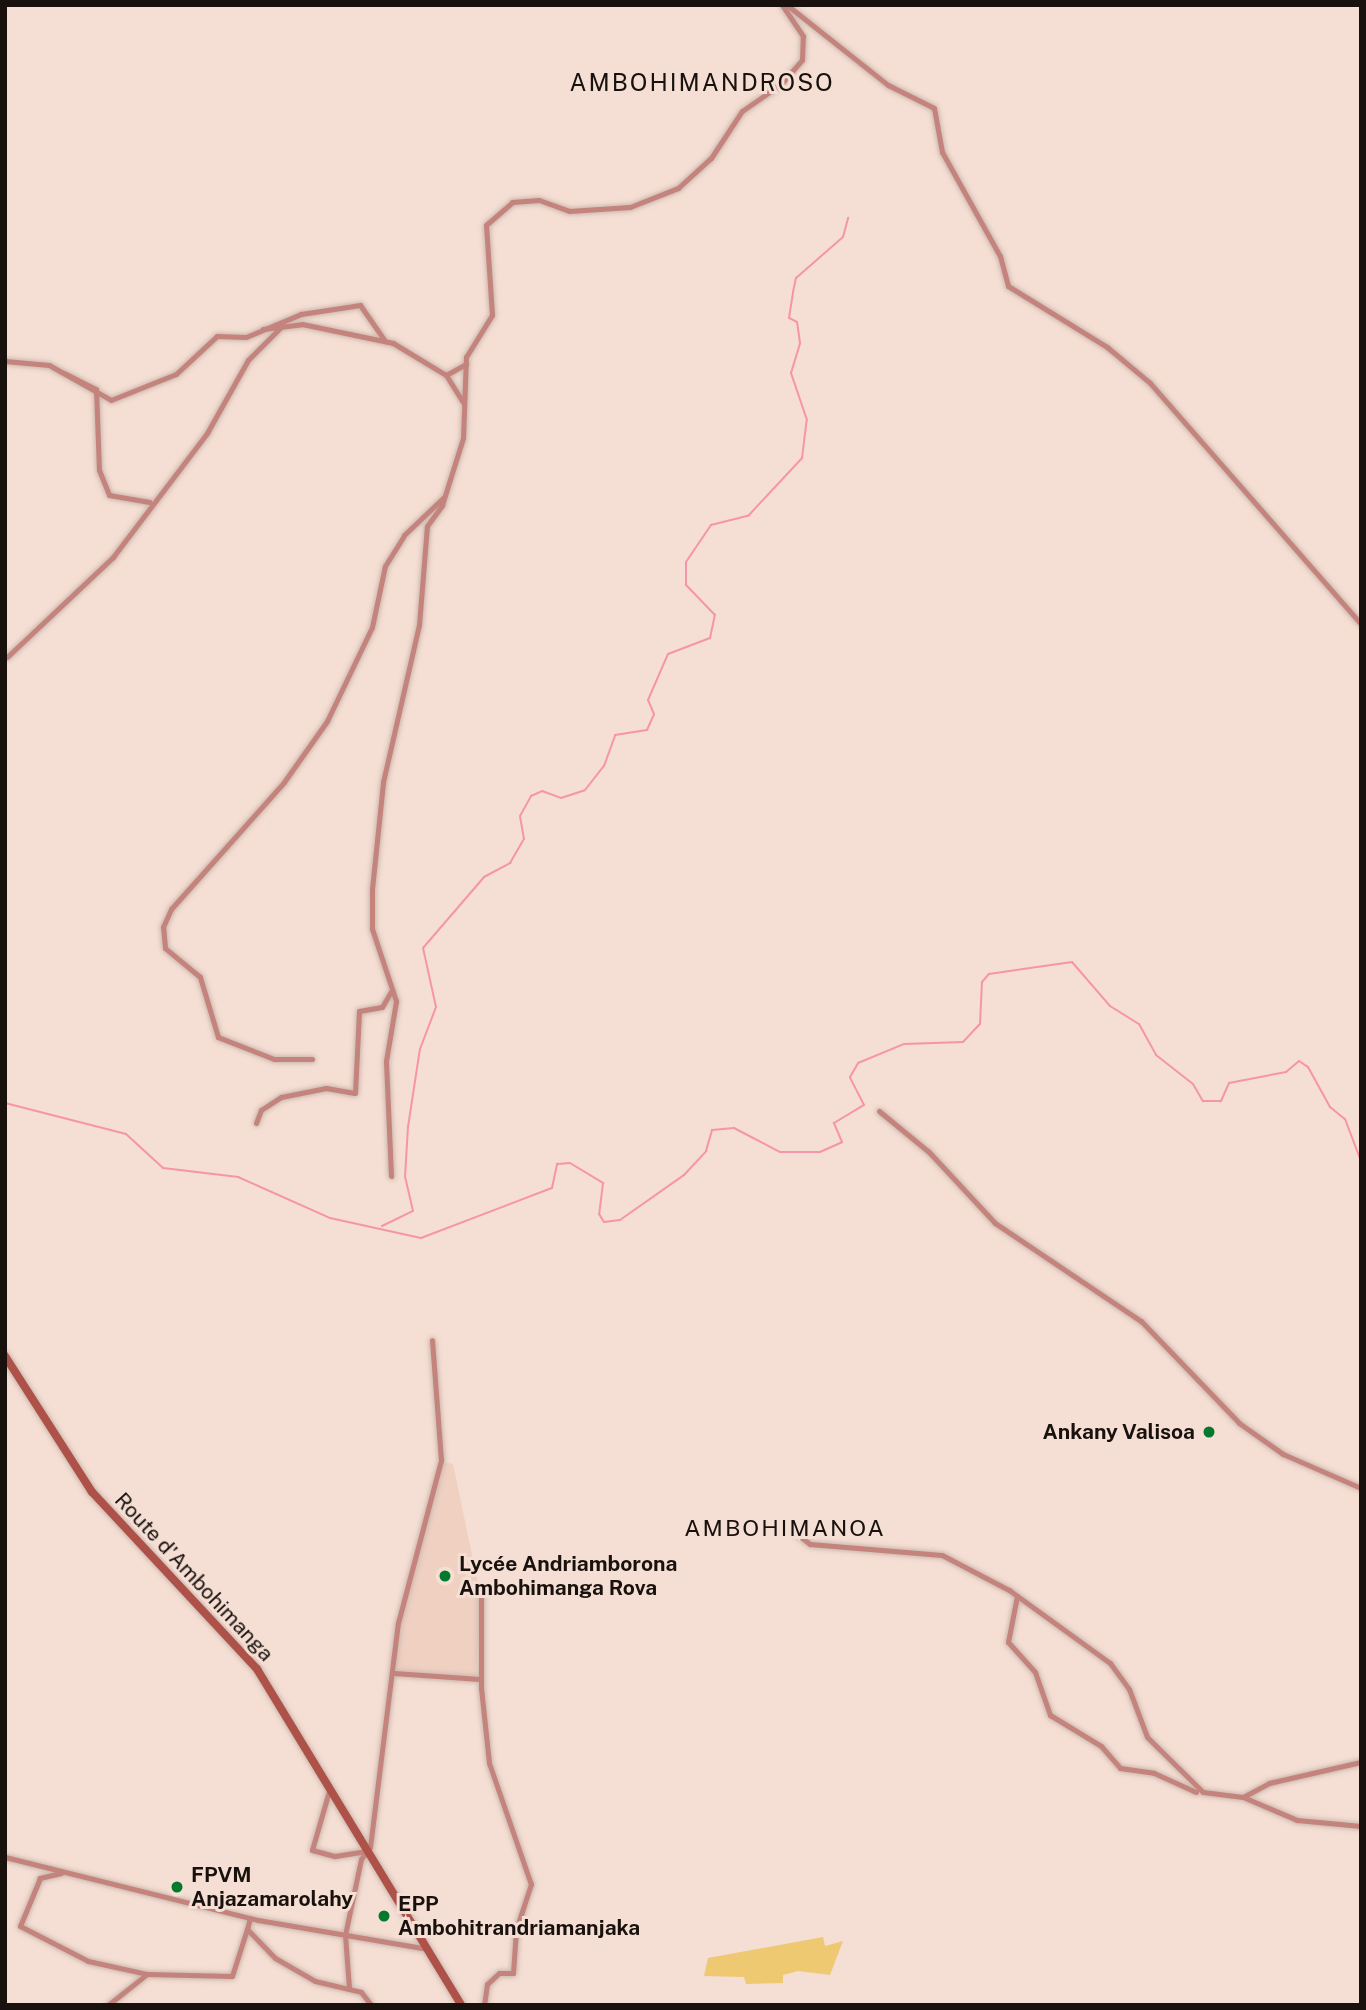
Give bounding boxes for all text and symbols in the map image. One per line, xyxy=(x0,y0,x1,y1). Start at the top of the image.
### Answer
district label: AMBOHIMANDROSO xyxy=(571,69,833,97)
place label: Ankany Valisoa xyxy=(1042,1419,1195,1445)
marker: Ankany Valisoa xyxy=(1201,1424,1217,1440)
street label: Route d'Ambohimanga xyxy=(109,1487,279,1667)
district label: AMBOHIMANOA xyxy=(686,1514,884,1542)
place label: Lycée Andriamborona Ambohimanga Rova xyxy=(459,1551,677,1601)
marker: Lycée Andriamborona Ambohimanga Rova xyxy=(437,1568,453,1584)
place label: FPVM Anjazamarolahy xyxy=(191,1862,353,1912)
marker: FPVM Anjazamarolahy xyxy=(169,1879,185,1895)
place label: EPP Ambohitrandriamanjaka xyxy=(398,1891,640,1941)
marker: EPP Ambohitrandriamanjaka xyxy=(376,1908,392,1924)

